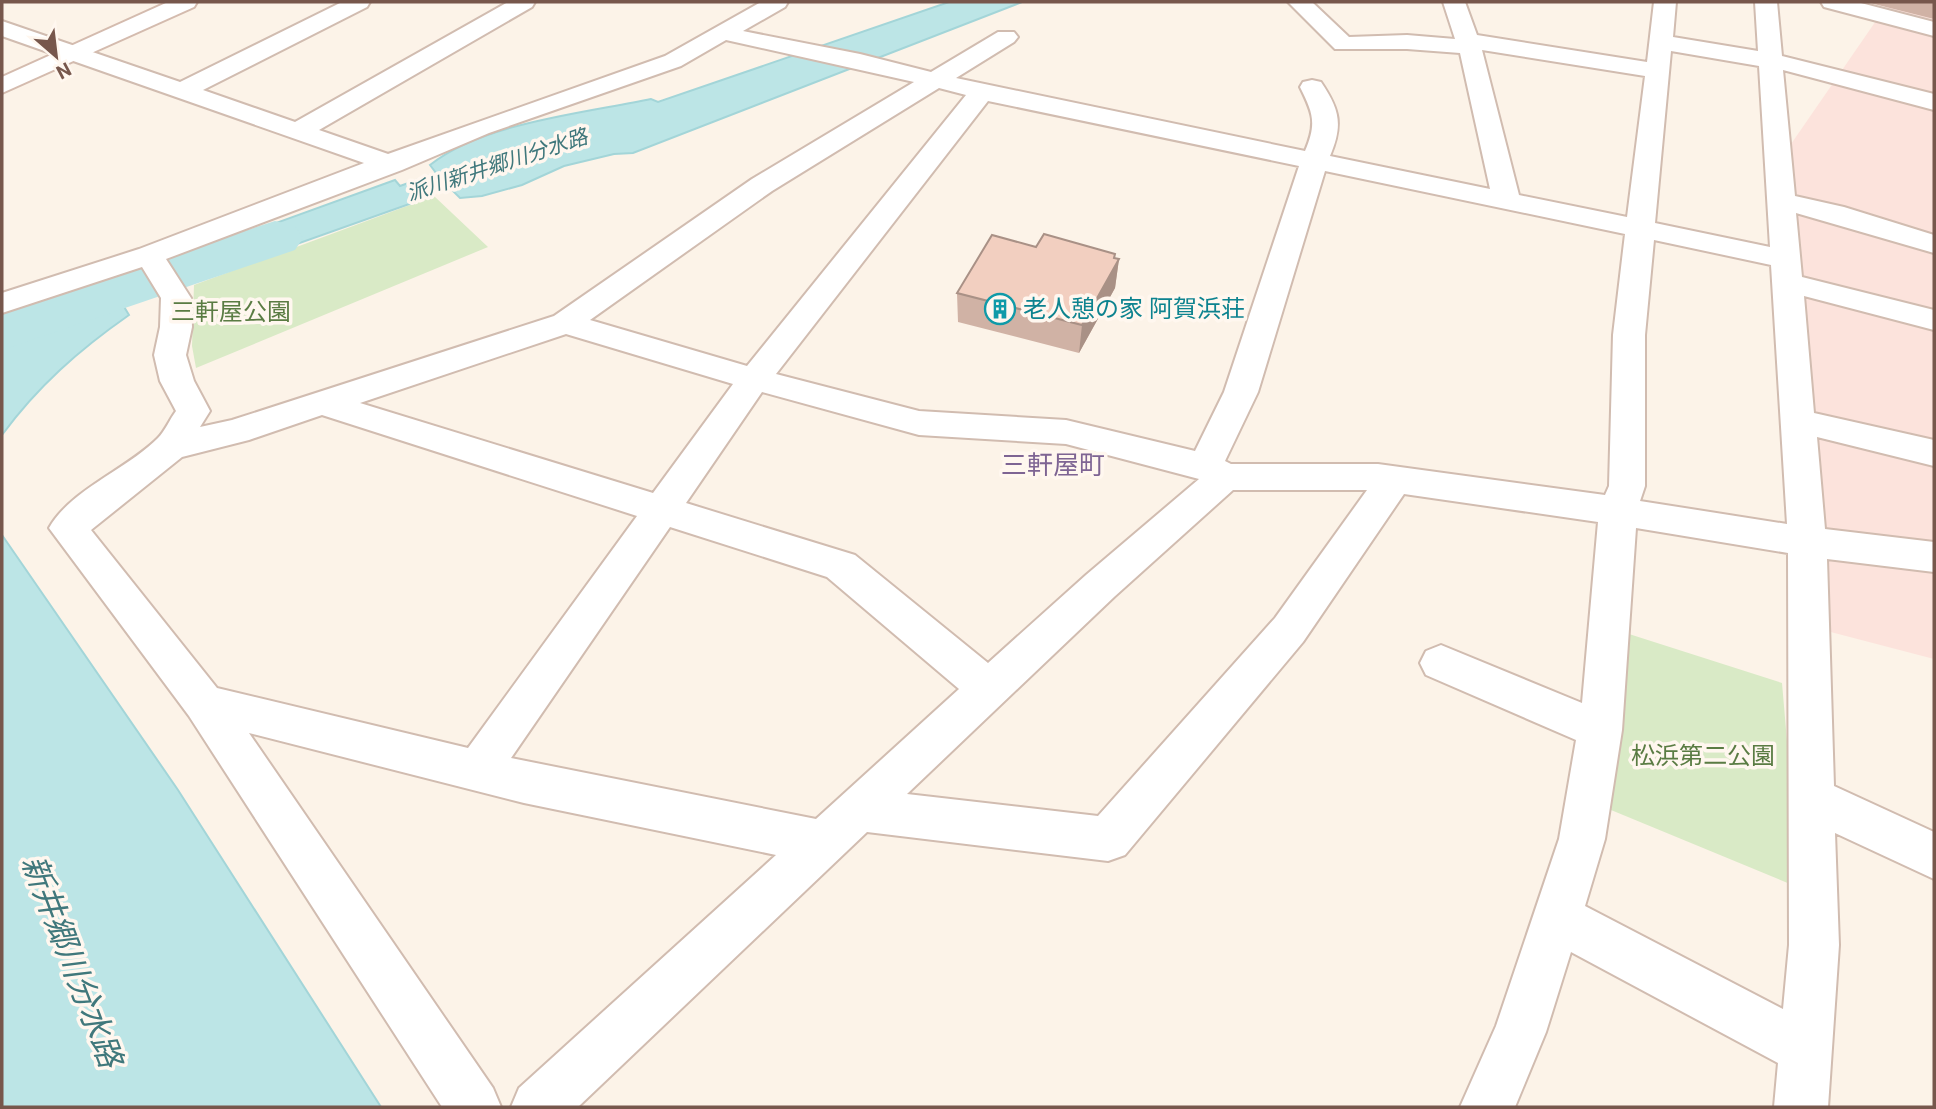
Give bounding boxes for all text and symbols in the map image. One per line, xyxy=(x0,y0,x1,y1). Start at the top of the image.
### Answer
north arrow xyxy=(21,21,91,91)
text: N xyxy=(52,57,75,84)
water label: 派川新井郷川分水路 xyxy=(403,124,592,206)
building icon: 老人憩の家 阿賀浜荘 xyxy=(983,292,1017,326)
place label: 老人憩の家 阿賀浜荘 xyxy=(1023,295,1245,323)
park label: 三軒屋公園 xyxy=(171,298,291,326)
district label: 三軒屋町 xyxy=(1001,450,1105,480)
park label: 松浜第二公園 xyxy=(1631,742,1775,770)
water label: 新井郷川分水路 xyxy=(14,850,131,1075)

